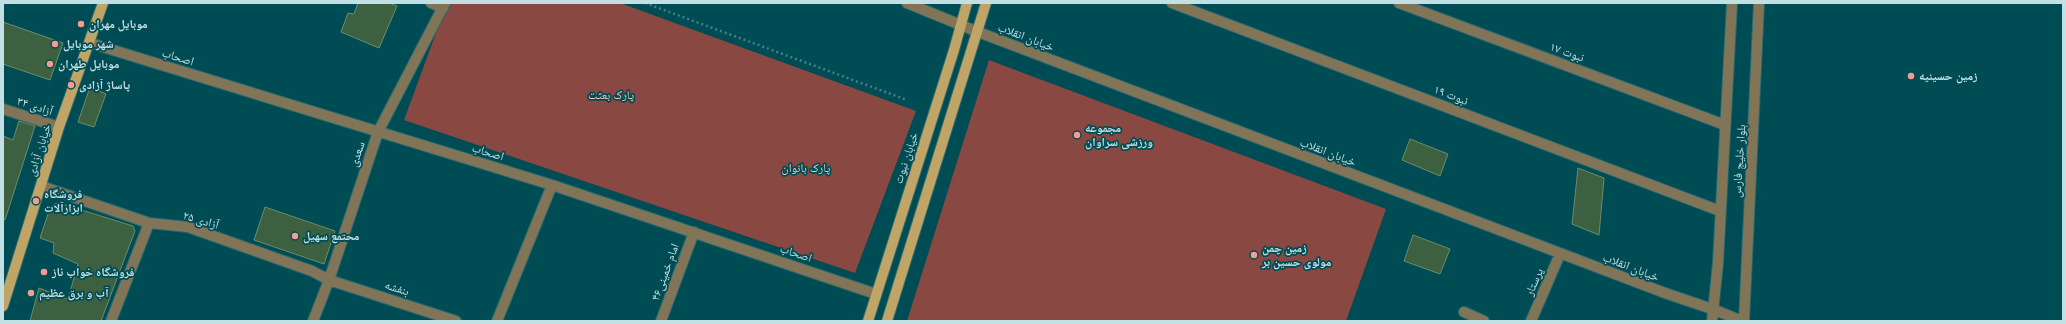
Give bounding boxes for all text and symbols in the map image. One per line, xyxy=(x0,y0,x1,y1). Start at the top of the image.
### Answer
place label: موبایل مهران xyxy=(89,16,148,32)
marker: موبایل مهران xyxy=(76,19,86,29)
street label: خیابان انقلاب xyxy=(996,19,1057,55)
place label: شهر موبایل xyxy=(63,36,114,52)
street label: نبوت ۱۷ xyxy=(1548,38,1586,65)
marker: شهر موبایل xyxy=(50,39,60,49)
street label: اصحاب xyxy=(160,45,196,69)
place label: موبایل طهران xyxy=(58,56,120,72)
marker: موبایل طهران xyxy=(45,59,55,69)
place label: زمین حسینیه xyxy=(1919,68,1978,84)
marker: زمین حسینیه xyxy=(1906,71,1916,81)
place label: پاساژ آزادی xyxy=(79,77,131,93)
marker: پاساژ آزادی xyxy=(66,80,76,90)
street label: نبوت ۱۹ xyxy=(1432,81,1471,108)
park label: پارک بعثت xyxy=(588,87,634,102)
street label: آزادی ۳۴ xyxy=(15,93,56,119)
place label: مجموعه ورزشی سراوان xyxy=(1085,120,1153,150)
street label: خیابان آزادی xyxy=(23,121,55,178)
street label: بلوار خلیج فارس xyxy=(1728,124,1749,198)
street label: خیابان نبوت xyxy=(890,130,921,186)
marker: مجموعه ورزشی سراوان xyxy=(1072,130,1082,140)
street label: خیابان انقلاب xyxy=(1298,134,1359,170)
street label: سعدی xyxy=(345,139,368,169)
street label: اصحاب xyxy=(470,140,506,164)
park label: پارک بانوان xyxy=(782,160,831,175)
place label: فروشگاه ابزارآلات xyxy=(44,186,83,215)
marker: فروشگاه ابزارآلات xyxy=(31,196,41,206)
street label: آزادی ۲۵ xyxy=(181,207,222,232)
place label: محتمع سهیل xyxy=(303,228,360,244)
marker: محتمع سهیل xyxy=(290,231,300,241)
street label: اصحاب xyxy=(778,240,814,265)
place label: زمین چمن مولوی حسین بر xyxy=(1261,240,1332,270)
street label: امام خمینی۴۶ xyxy=(647,241,683,303)
street label: خیابان انقلاب xyxy=(1601,249,1662,285)
marker: زمین چمن مولوی حسین بر xyxy=(1249,250,1259,260)
place label: فروشگاه خواب ناز xyxy=(51,264,134,279)
street label: پرستار xyxy=(1521,265,1546,299)
marker: فروشگاه خواب ناز xyxy=(39,267,49,277)
street label: بنفشه xyxy=(383,277,411,299)
place label: آب و برق عظیم xyxy=(39,285,109,301)
marker: آب و برق عظیم xyxy=(26,288,36,298)

